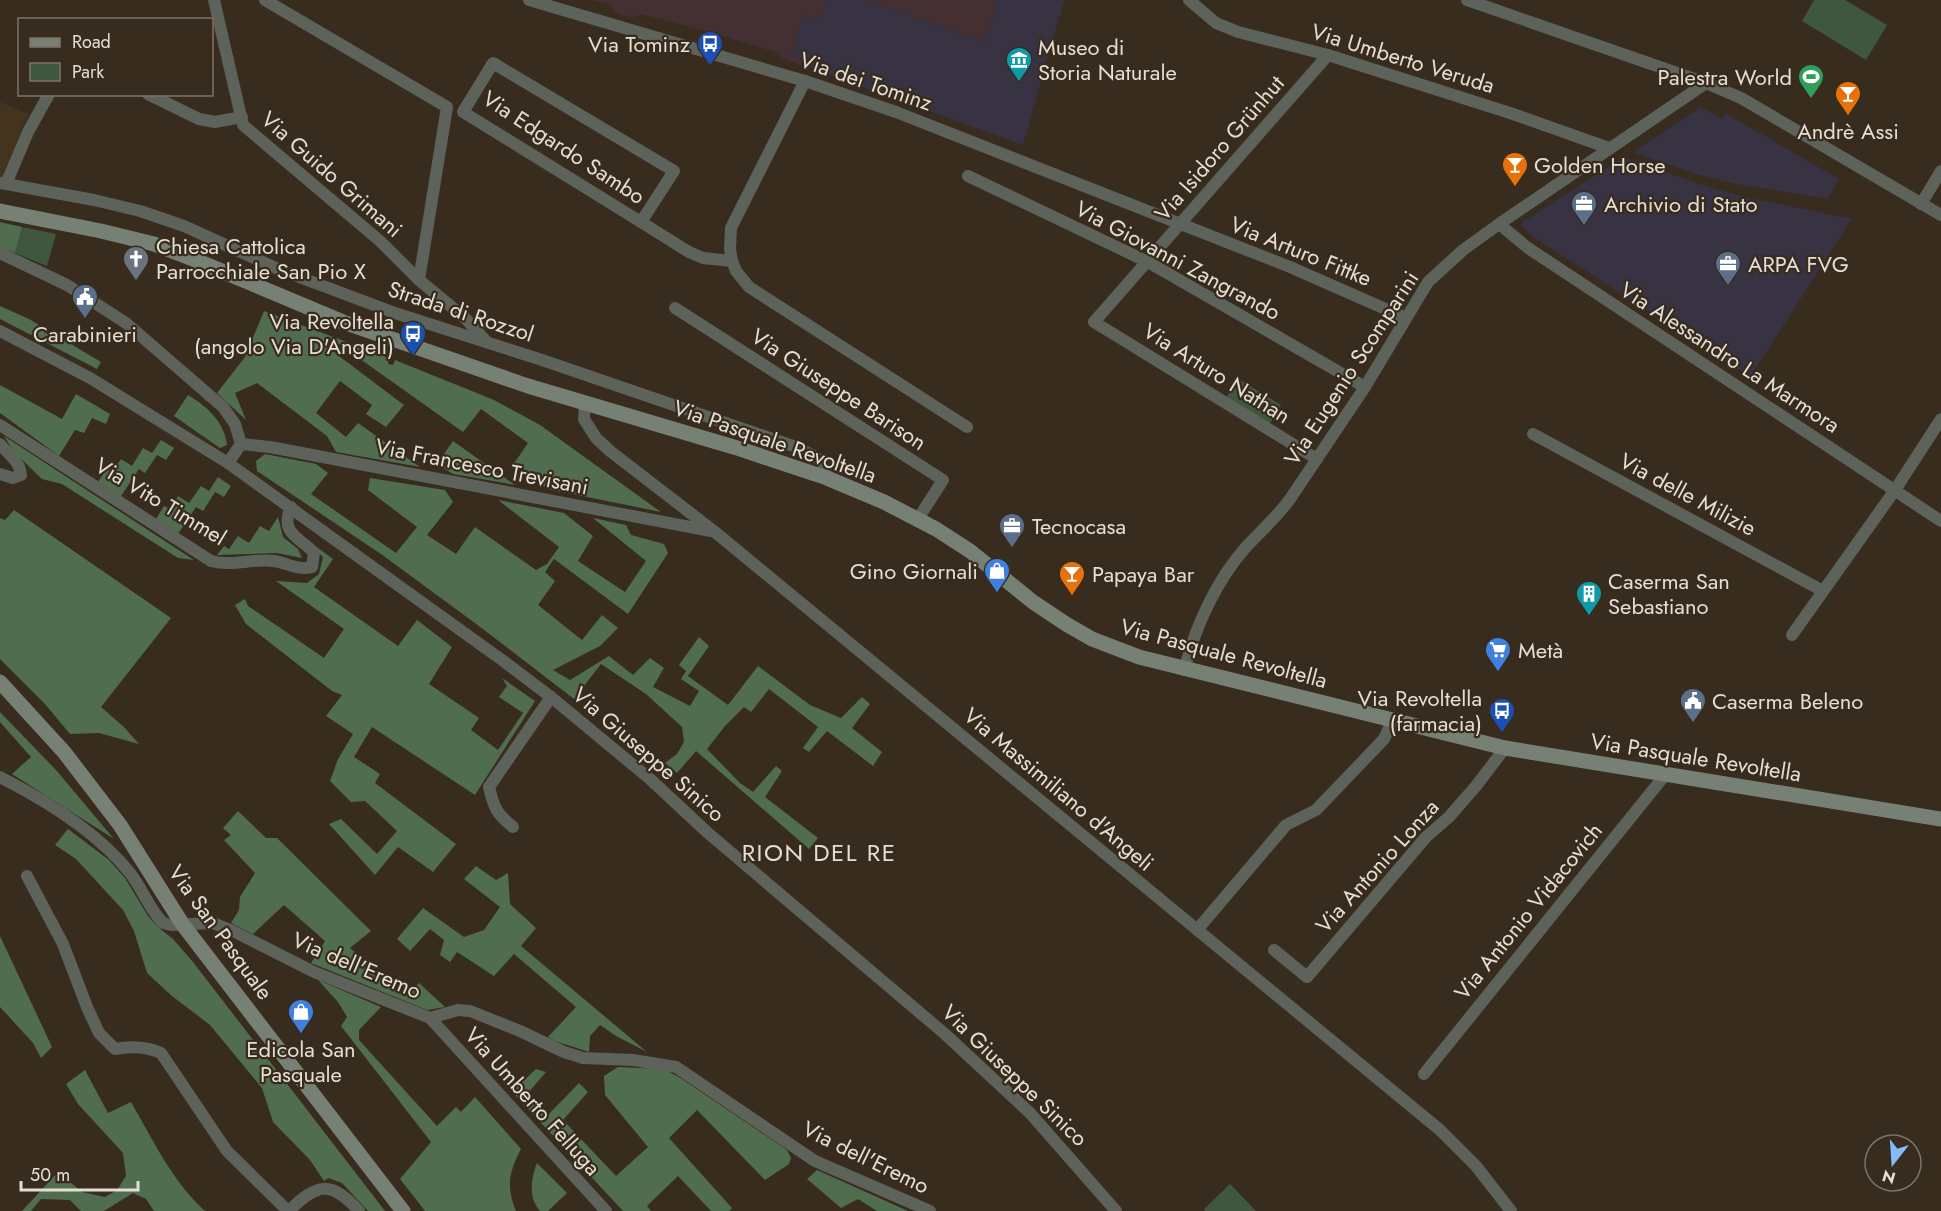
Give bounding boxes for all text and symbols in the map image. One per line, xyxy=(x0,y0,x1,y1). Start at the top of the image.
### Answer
street label: Via Umberto Veruda xyxy=(1307,15,1499,101)
legend xyxy=(18,18,213,96)
place label: Via Tominz xyxy=(588,28,690,60)
text: Road xyxy=(72,29,111,55)
bus stop icon: Via Tominz xyxy=(695,29,725,67)
place label: Museo di Storia Naturale xyxy=(1038,31,1177,88)
street label: Via dei Tominz xyxy=(795,43,937,119)
museum icon: Museo di Storia Naturale xyxy=(1004,45,1034,83)
text: Park xyxy=(72,59,104,85)
place label: Palestra World xyxy=(1658,61,1792,93)
sports icon: Palestra World xyxy=(1796,62,1826,100)
street label: Via Isidoro Grünhut xyxy=(1147,68,1292,228)
bar icon: Andrè Assi xyxy=(1833,79,1863,117)
street label: Via Edgardo Sambo xyxy=(476,82,652,212)
street label: Via Guido Grimani xyxy=(254,103,410,245)
place label: Andrè Assi xyxy=(1797,115,1899,147)
place label: Golden Horse xyxy=(1534,149,1666,181)
bar icon: Golden Horse xyxy=(1500,150,1530,188)
place label: Archivio di Stato xyxy=(1604,188,1758,220)
office icon: Archivio di Stato xyxy=(1569,189,1599,227)
street label: Via Giovanni Zangrando xyxy=(1070,192,1286,328)
street label: Via Arturo Fittke xyxy=(1225,208,1377,294)
place label: Chiesa Cattolica Parrocchiale San Pio X xyxy=(156,230,366,287)
church icon: Chiesa Cattolica Parrocchiale San Pio X xyxy=(121,244,151,282)
place label: ARPA FVG xyxy=(1748,248,1849,280)
office icon: ARPA FVG xyxy=(1713,249,1743,287)
street label: Via Eugenio Scomparini xyxy=(1276,264,1426,472)
street label: Strada di Rozzol xyxy=(384,272,538,350)
street label: Via Alessandro La Marmora xyxy=(1614,274,1846,440)
public building icon: Carabinieri xyxy=(70,282,100,320)
place label: Via Revoltella (angolo Via D'Angeli) xyxy=(194,305,394,362)
street label: Via Arturo Nathan xyxy=(1137,315,1297,431)
place label: Carabinieri xyxy=(33,318,137,350)
bus stop icon: Via Revoltella (angolo Via D'Angeli) xyxy=(398,319,428,357)
street label: Via Giuseppe Barison xyxy=(745,320,933,458)
street label: Via Pasquale Revoltella xyxy=(669,391,881,491)
street label: Via Francesco Trevisani xyxy=(373,430,591,502)
street label: Via delle Milizie xyxy=(1614,444,1762,544)
street label: Via Vito Timmel xyxy=(89,449,233,553)
place label: Tecnocasa xyxy=(1032,510,1126,542)
office icon: Tecnocasa xyxy=(997,511,1027,549)
place label: Gino Giornali xyxy=(850,555,978,587)
shop icon: Gino Giornali xyxy=(982,556,1012,594)
place label: Papaya Bar xyxy=(1092,558,1195,590)
bar icon: Papaya Bar xyxy=(1057,559,1087,597)
place label: Caserma San Sebastiano xyxy=(1608,565,1730,622)
building icon: Caserma San Sebastiano xyxy=(1574,579,1604,617)
street label: Via Pasquale Revoltella xyxy=(1117,610,1331,696)
place label: Metà xyxy=(1518,634,1563,666)
supermarket icon: Metà xyxy=(1483,635,1513,673)
street label: Via Giuseppe Sinico xyxy=(566,679,732,829)
place label: Via Revoltella (farmacia) xyxy=(1358,682,1482,739)
place label: Caserma Beleno xyxy=(1712,685,1863,717)
public building icon: Caserma Beleno xyxy=(1678,686,1708,724)
bus stop icon: Via Revoltella (farmacia) xyxy=(1487,696,1517,734)
street label: Via Massimiliano d'Angeli xyxy=(957,700,1161,878)
street label: Via Pasquale Revoltella xyxy=(1588,725,1804,789)
street label: Via Antonio Lonza xyxy=(1308,792,1446,940)
street label: Via Antonio Vidacovich xyxy=(1446,816,1610,1006)
district label: RION DEL RE xyxy=(742,835,896,870)
street label: Via San Pasquale xyxy=(161,858,281,1006)
street label: Via dell'Eremo xyxy=(287,923,427,1007)
shop icon: Edicola San Pasquale xyxy=(286,997,316,1035)
street label: Via Giuseppe Sinico xyxy=(935,997,1095,1153)
street label: Via Umberto Felluga xyxy=(458,1020,608,1182)
place label: Edicola San Pasquale xyxy=(246,1033,356,1090)
street label: Via dell'Eremo xyxy=(797,1112,935,1202)
north arrow xyxy=(1863,1133,1923,1193)
scale bar xyxy=(21,1154,138,1192)
text: 50 m xyxy=(30,1162,70,1188)
text: N xyxy=(1879,1164,1898,1190)

